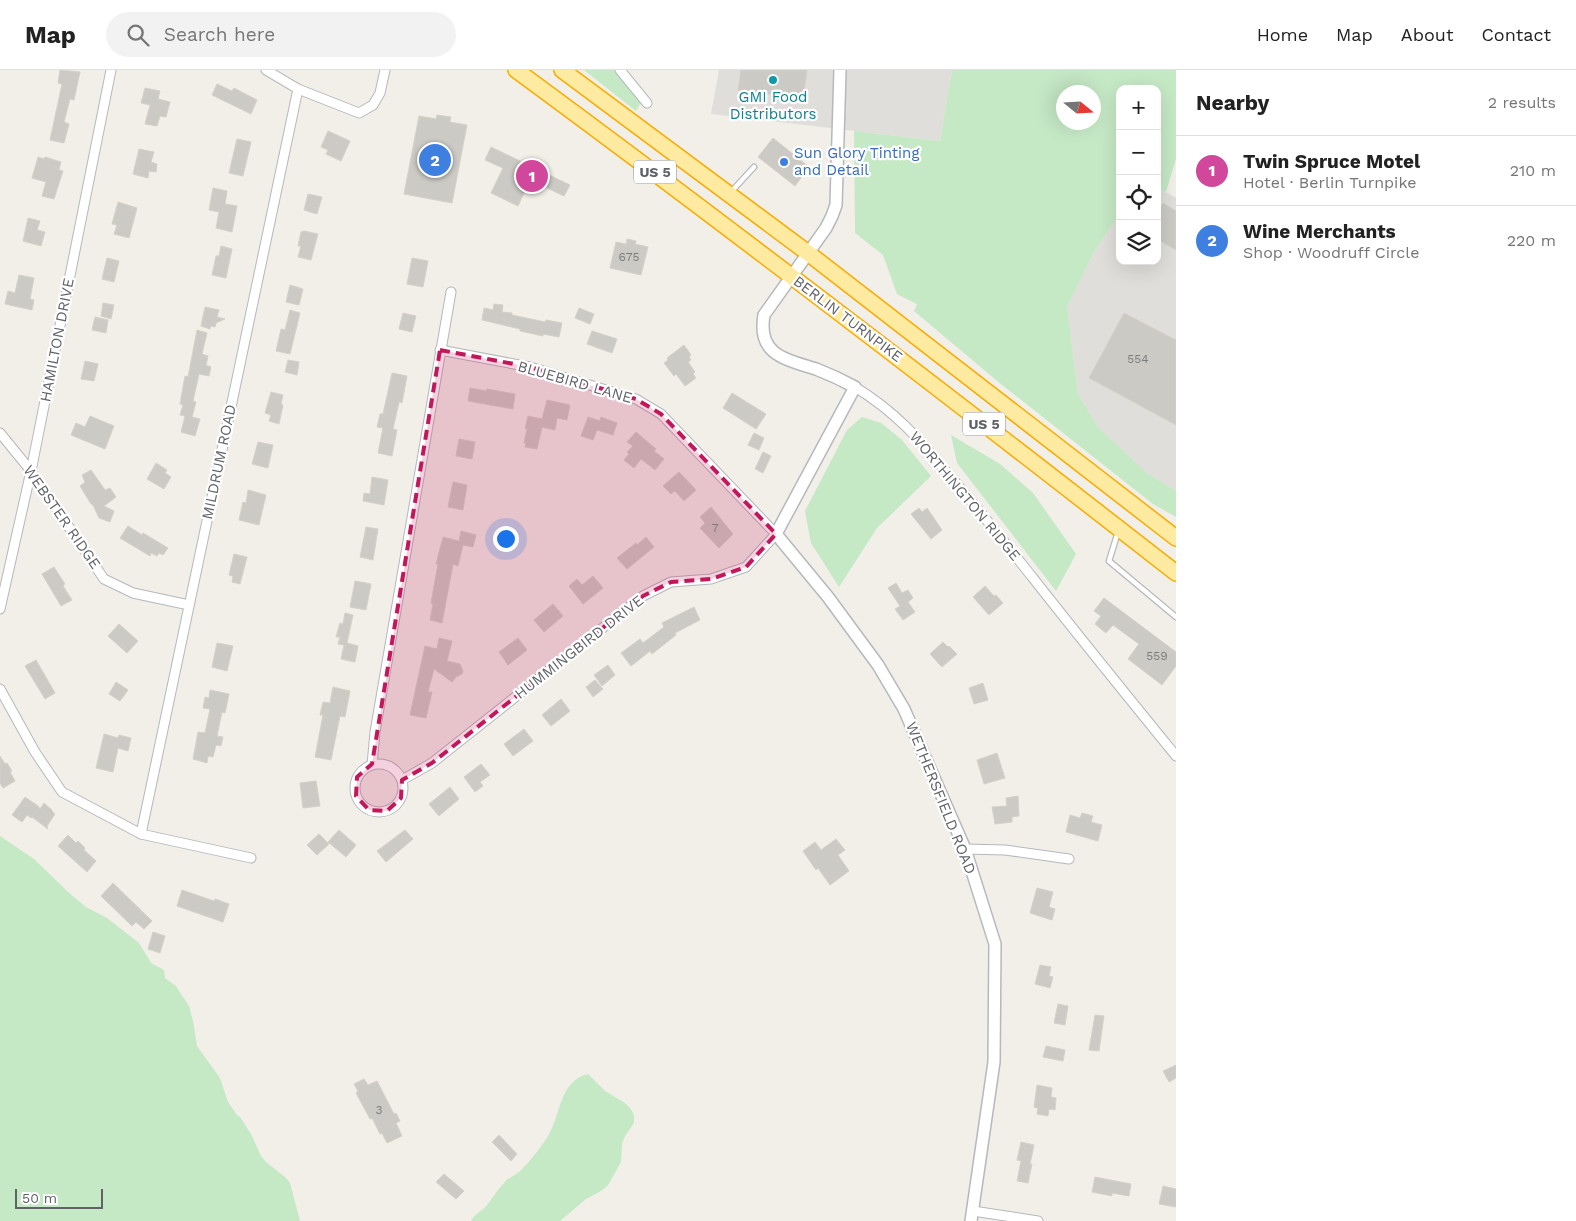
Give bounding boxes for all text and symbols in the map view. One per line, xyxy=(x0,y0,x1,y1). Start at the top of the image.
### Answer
search box xyxy=(106,12,456,57)
text: Map xyxy=(25,21,76,49)
icon: search xyxy=(124,21,152,49)
text: Search here xyxy=(164,23,275,46)
text: Home xyxy=(1257,24,1308,45)
text: Map xyxy=(1336,24,1373,45)
text: About xyxy=(1401,24,1453,45)
text: Contact xyxy=(1481,24,1551,45)
marker: GMI Food Distributors xyxy=(767,74,779,86)
north arrow xyxy=(1056,85,1101,130)
map controls xyxy=(1116,85,1161,265)
button: + xyxy=(1116,85,1161,130)
place label: GMI Food Distributors xyxy=(730,88,816,123)
text: Nearby xyxy=(1196,90,1269,115)
text: 2 results xyxy=(1488,93,1556,112)
button: − xyxy=(1116,130,1161,175)
pin: 2 xyxy=(419,141,451,179)
place label: Sun Glory Tinting and Detail xyxy=(794,144,919,179)
text: Twin Spruce Motel xyxy=(1243,150,1420,173)
marker: Sun Glory Tinting and Detail xyxy=(778,156,790,168)
pin: 1 xyxy=(516,157,548,195)
road number: US 5 xyxy=(634,160,676,184)
text: 1 xyxy=(1209,161,1215,180)
text: 210 m xyxy=(1510,161,1556,180)
text: Hotel · Berlin Turnpike xyxy=(1243,173,1416,192)
button: locate xyxy=(1116,175,1161,220)
button: layers xyxy=(1116,220,1161,265)
text: Wine Merchants xyxy=(1243,220,1396,243)
text: 2 xyxy=(1207,231,1217,250)
text: 220 m xyxy=(1507,231,1556,250)
text: Shop · Woodruff Circle xyxy=(1243,243,1419,262)
house number: 675 xyxy=(619,250,639,264)
street label: BERLIN TURNPIKE xyxy=(790,272,906,366)
street label: HAMILTON DRIVE xyxy=(36,277,78,403)
house number: 554 xyxy=(1127,352,1149,366)
street label: BLUEBIRD LANE xyxy=(516,357,634,407)
street label: MILDRUM ROAD xyxy=(198,403,240,521)
road number: US 5 xyxy=(963,412,1005,436)
street label: WORTHINGTON RIDGE xyxy=(906,428,1024,564)
street label: WEBSTER RIDGE xyxy=(20,462,104,572)
house number: 7 xyxy=(712,521,719,535)
your location xyxy=(493,526,519,552)
street label: HUMMINGBIRD DRIVE xyxy=(511,591,647,703)
house number: 559 xyxy=(1146,649,1168,663)
street label: WETHERSFIELD ROAD xyxy=(902,719,980,877)
house number: 3 xyxy=(376,1103,383,1117)
scale bar xyxy=(15,1186,102,1209)
text: 50 m xyxy=(22,1190,57,1206)

